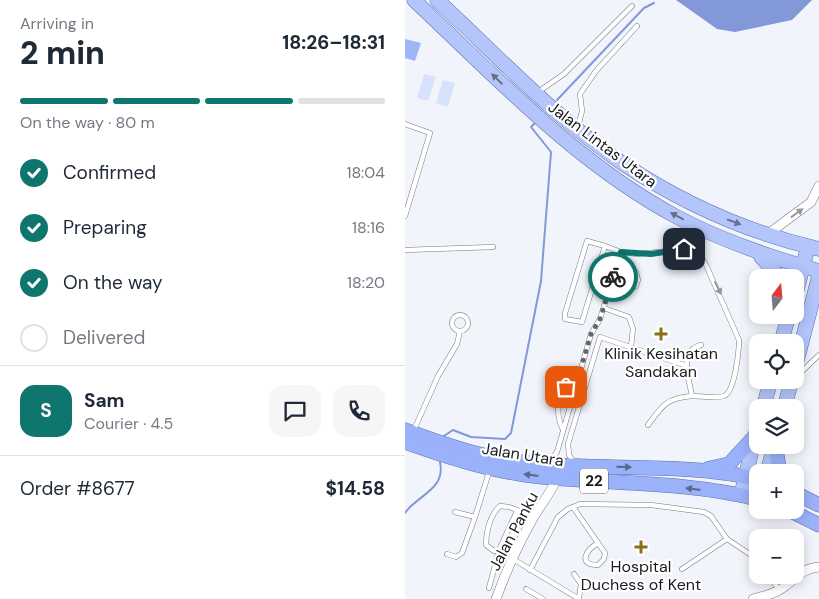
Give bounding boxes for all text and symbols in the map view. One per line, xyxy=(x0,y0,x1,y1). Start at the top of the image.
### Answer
text: Arriving in xyxy=(20,13,94,34)
text: 18:26–18:31 xyxy=(282,30,385,55)
text: 2 min xyxy=(20,32,105,74)
one-way arrow xyxy=(491,73,503,85)
street label: Jalan Lintas Utara xyxy=(544,97,661,192)
text: On the way · 80 m xyxy=(20,112,155,133)
icon: check xyxy=(20,159,48,187)
text: Confirmed xyxy=(63,160,156,185)
text: 18:04 xyxy=(346,162,385,183)
one-way arrow xyxy=(790,208,804,218)
one-way arrow xyxy=(670,212,684,221)
icon: check xyxy=(20,214,48,242)
text: Preparing xyxy=(63,215,147,240)
text: 18:16 xyxy=(352,217,385,238)
one-way arrow xyxy=(727,218,742,226)
pin xyxy=(663,228,705,270)
icon: home xyxy=(670,235,698,263)
courier xyxy=(588,252,638,302)
icon: bike xyxy=(599,263,627,291)
icon: check xyxy=(20,269,48,297)
north arrow xyxy=(749,269,804,324)
map controls xyxy=(749,269,804,584)
text: On the way xyxy=(63,270,163,295)
text: 18:20 xyxy=(347,272,385,293)
one-way arrow xyxy=(714,281,722,296)
text: Delivered xyxy=(63,325,145,350)
marker: Klinik Kesihatan Sandakan xyxy=(654,327,668,341)
button: locate xyxy=(749,334,804,389)
place label: Klinik Kesihatan Sandakan xyxy=(604,343,718,382)
pin xyxy=(545,366,587,408)
icon: bag xyxy=(552,373,580,401)
button: chat xyxy=(269,385,321,437)
button: phone xyxy=(333,385,385,437)
text: Sam xyxy=(84,388,125,413)
text: S xyxy=(40,398,52,423)
button: layers xyxy=(749,399,804,454)
text: Courier · 4.5 xyxy=(84,413,173,434)
street label: Jalan Utara xyxy=(481,438,565,471)
one-way arrow xyxy=(616,463,632,471)
button: + xyxy=(749,464,804,519)
road number: 22 xyxy=(580,468,608,494)
one-way arrow xyxy=(522,471,538,479)
text: Order #8677 xyxy=(20,476,135,501)
text: $14.58 xyxy=(326,476,385,501)
one-way arrow xyxy=(684,485,700,493)
street label: Jalan Panku xyxy=(484,488,543,574)
button: − xyxy=(749,529,804,584)
marker: Hospital Duchess of Kent xyxy=(634,540,648,554)
place label: Hospital Duchess of Kent xyxy=(581,556,701,595)

